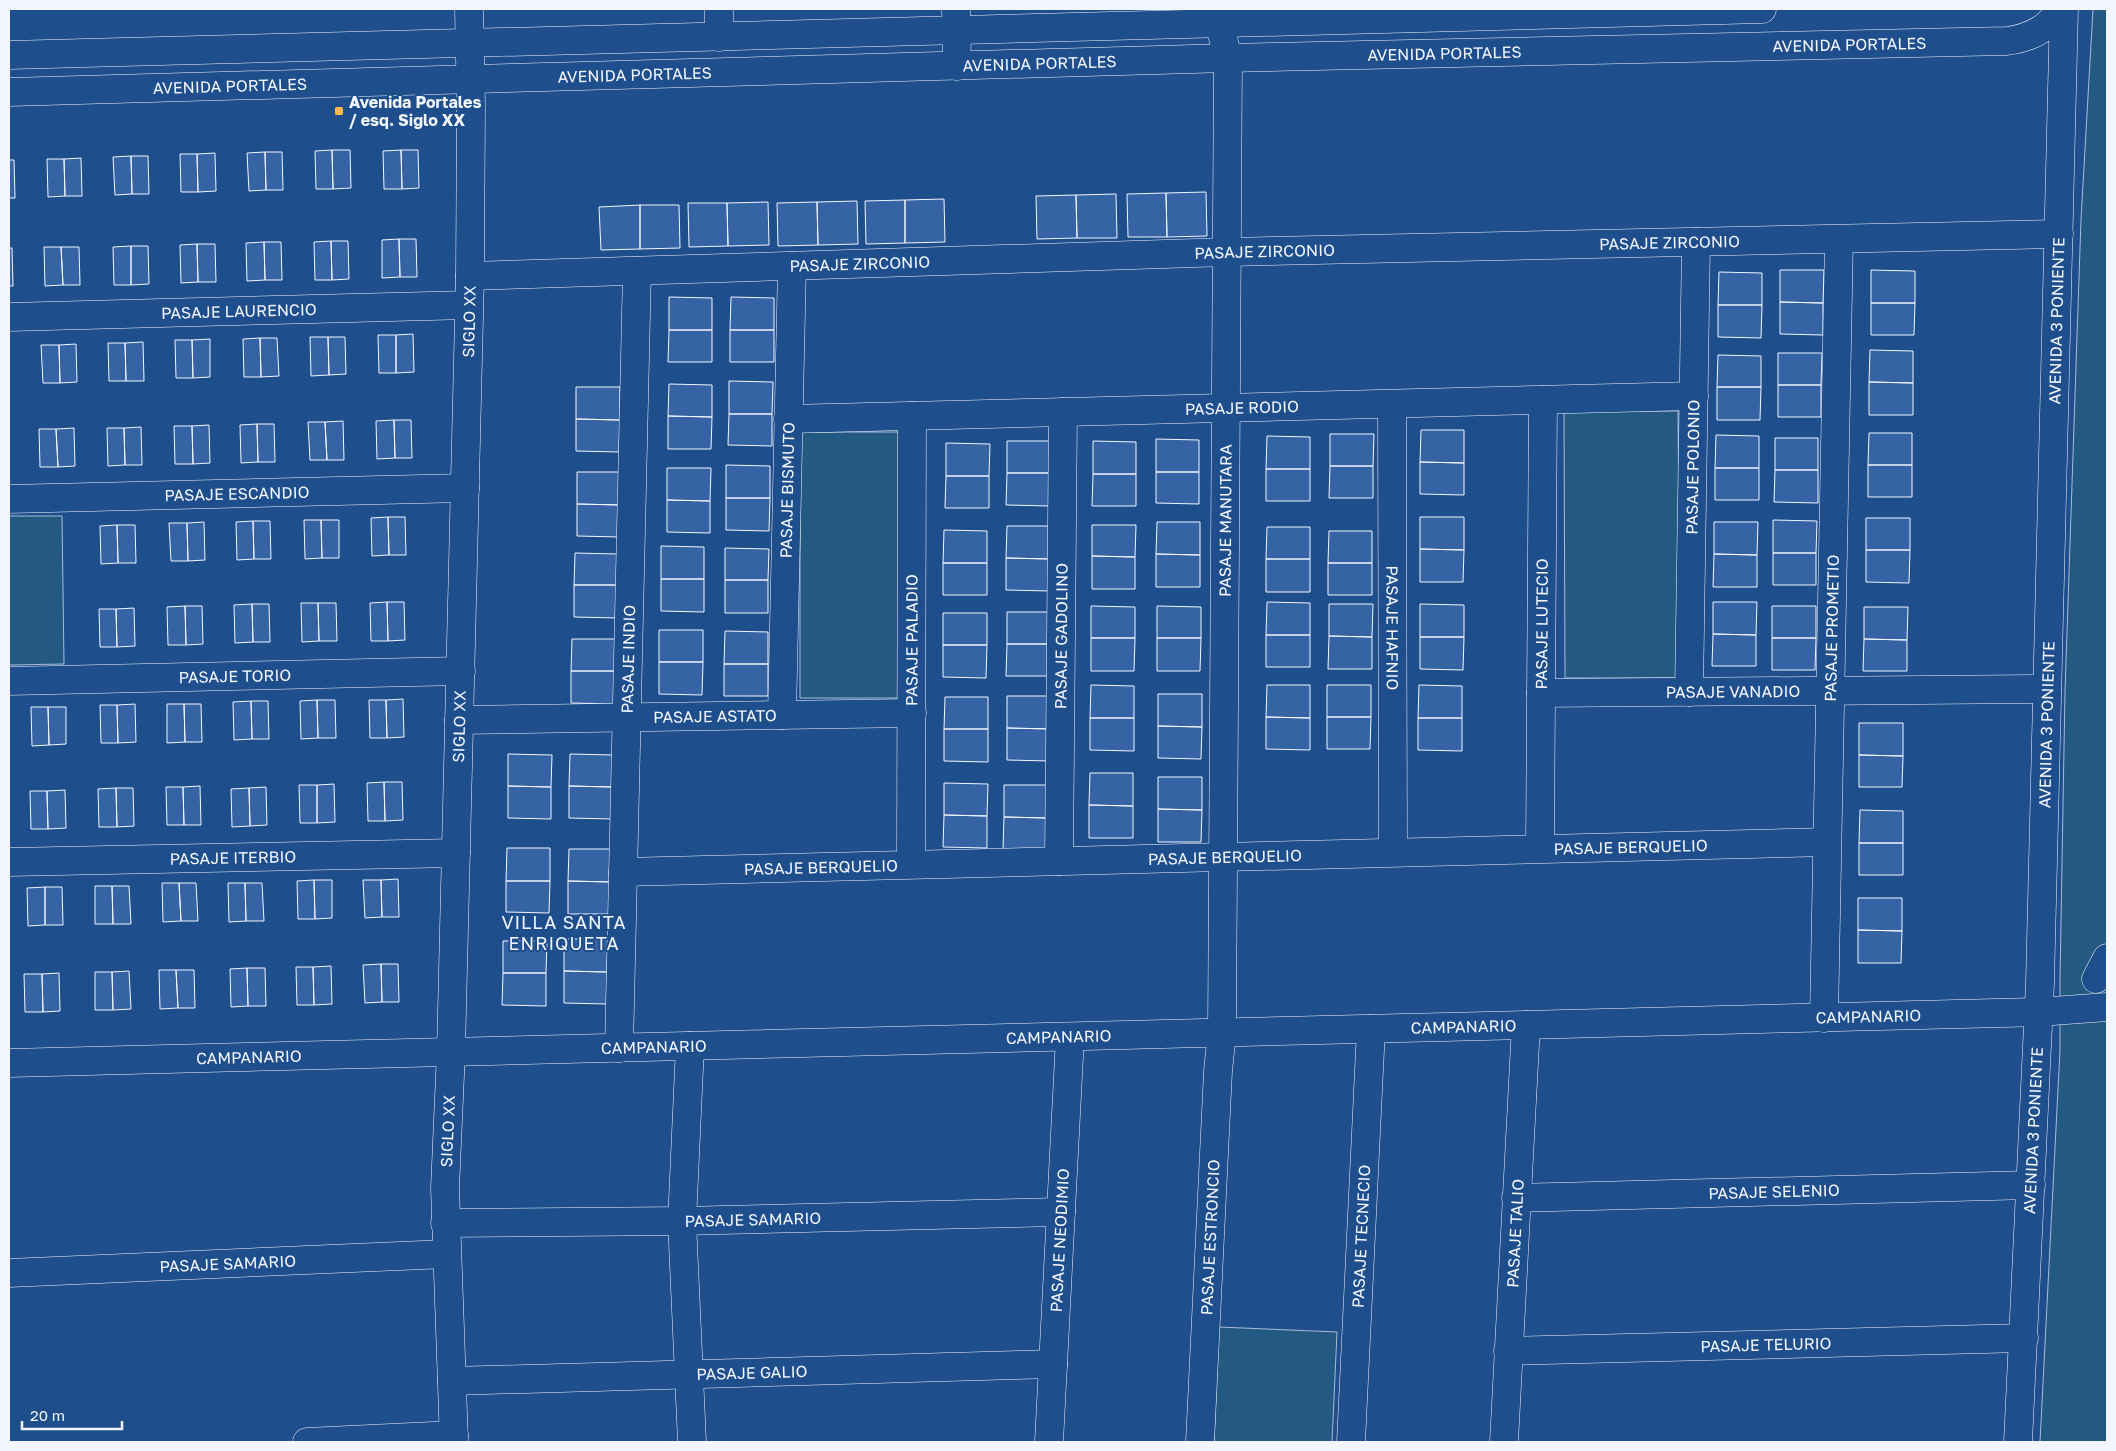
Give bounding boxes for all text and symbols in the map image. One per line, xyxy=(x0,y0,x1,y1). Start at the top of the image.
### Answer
street label: AVENIDA PORTALES xyxy=(1772,33,1927,56)
street label: AVENIDA PORTALES xyxy=(1367,42,1522,65)
street label: AVENIDA PORTALES xyxy=(962,51,1117,75)
street label: AVENIDA PORTALES xyxy=(557,62,712,87)
street label: AVENIDA PORTALES xyxy=(153,74,307,98)
place label: Avenida Portales / esq. Siglo XX xyxy=(349,92,482,130)
marker: Avenida Portales / esq. Siglo XX xyxy=(333,105,345,117)
street label: PASAJE ZIRCONIO xyxy=(1599,231,1740,254)
street label: AVENIDA 3 PONIENTE xyxy=(2044,237,2068,405)
street label: PASAJE ZIRCONIO xyxy=(1194,240,1335,263)
street label: PASAJE ZIRCONIO xyxy=(789,251,930,276)
street label: SIGLO XX xyxy=(458,285,480,358)
street label: PASAJE LAURENCIO xyxy=(161,299,317,323)
street label: PASAJE RODIO xyxy=(1185,396,1299,419)
street label: PASAJE POLONIO xyxy=(1681,399,1704,535)
street label: PASAJE BISMUTO xyxy=(775,422,799,558)
street label: PASAJE MANUTARA xyxy=(1215,444,1236,597)
street label: PASAJE ESCANDIO xyxy=(164,482,310,505)
street label: PASAJE PROMETIO xyxy=(1820,554,1843,702)
street label: PASAJE LUTECIO xyxy=(1531,558,1552,690)
street label: PASAJE GADOLINO xyxy=(1050,563,1072,709)
street label: PASAJE HAFNIO xyxy=(1382,566,1403,690)
street label: PASAJE PALADIO xyxy=(901,574,922,706)
street label: PASAJE INDIO xyxy=(617,605,639,714)
street label: AVENIDA 3 PONIENTE xyxy=(2034,641,2058,808)
street label: PASAJE TORIO xyxy=(178,665,291,687)
street label: PASAJE VANADIO xyxy=(1666,681,1800,702)
street label: SIGLO XX xyxy=(448,690,470,763)
street label: PASAJE ASTATO xyxy=(653,705,777,727)
street label: PASAJE BERQUELIO xyxy=(1553,835,1708,859)
street label: PASAJE BERQUELIO xyxy=(1148,845,1302,869)
street label: PASAJE ITERBIO xyxy=(169,846,296,869)
street label: PASAJE BERQUELIO xyxy=(744,855,898,879)
district label: VILLA SANTA ENRIQUETA xyxy=(501,911,627,954)
street label: CAMPANARIO xyxy=(1815,1005,1921,1028)
street label: CAMPANARIO xyxy=(1410,1015,1517,1038)
street label: CAMPANARIO xyxy=(1006,1025,1112,1048)
street label: CAMPANARIO xyxy=(601,1035,707,1058)
street label: CAMPANARIO xyxy=(196,1046,302,1068)
street label: AVENIDA 3 PONIENTE xyxy=(2019,1046,2047,1214)
street label: SIGLO XX xyxy=(436,1094,459,1168)
street label: PASAJE ESTRONCIO xyxy=(1196,1159,1224,1316)
street label: PASAJE TECNECIO xyxy=(1348,1164,1374,1308)
street label: PASAJE NEODIMIO xyxy=(1046,1168,1073,1313)
street label: PASAJE TALIO xyxy=(1502,1178,1528,1288)
street label: PASAJE SELENIO xyxy=(1708,1180,1840,1203)
street label: PASAJE SAMARIO xyxy=(684,1208,821,1231)
street label: PASAJE SAMARIO xyxy=(159,1251,296,1276)
street label: PASAJE TELURIO xyxy=(1700,1333,1832,1356)
street label: PASAJE GALIO xyxy=(696,1361,808,1384)
scale bar xyxy=(22,1398,122,1430)
text: 20 m xyxy=(30,1406,65,1424)

